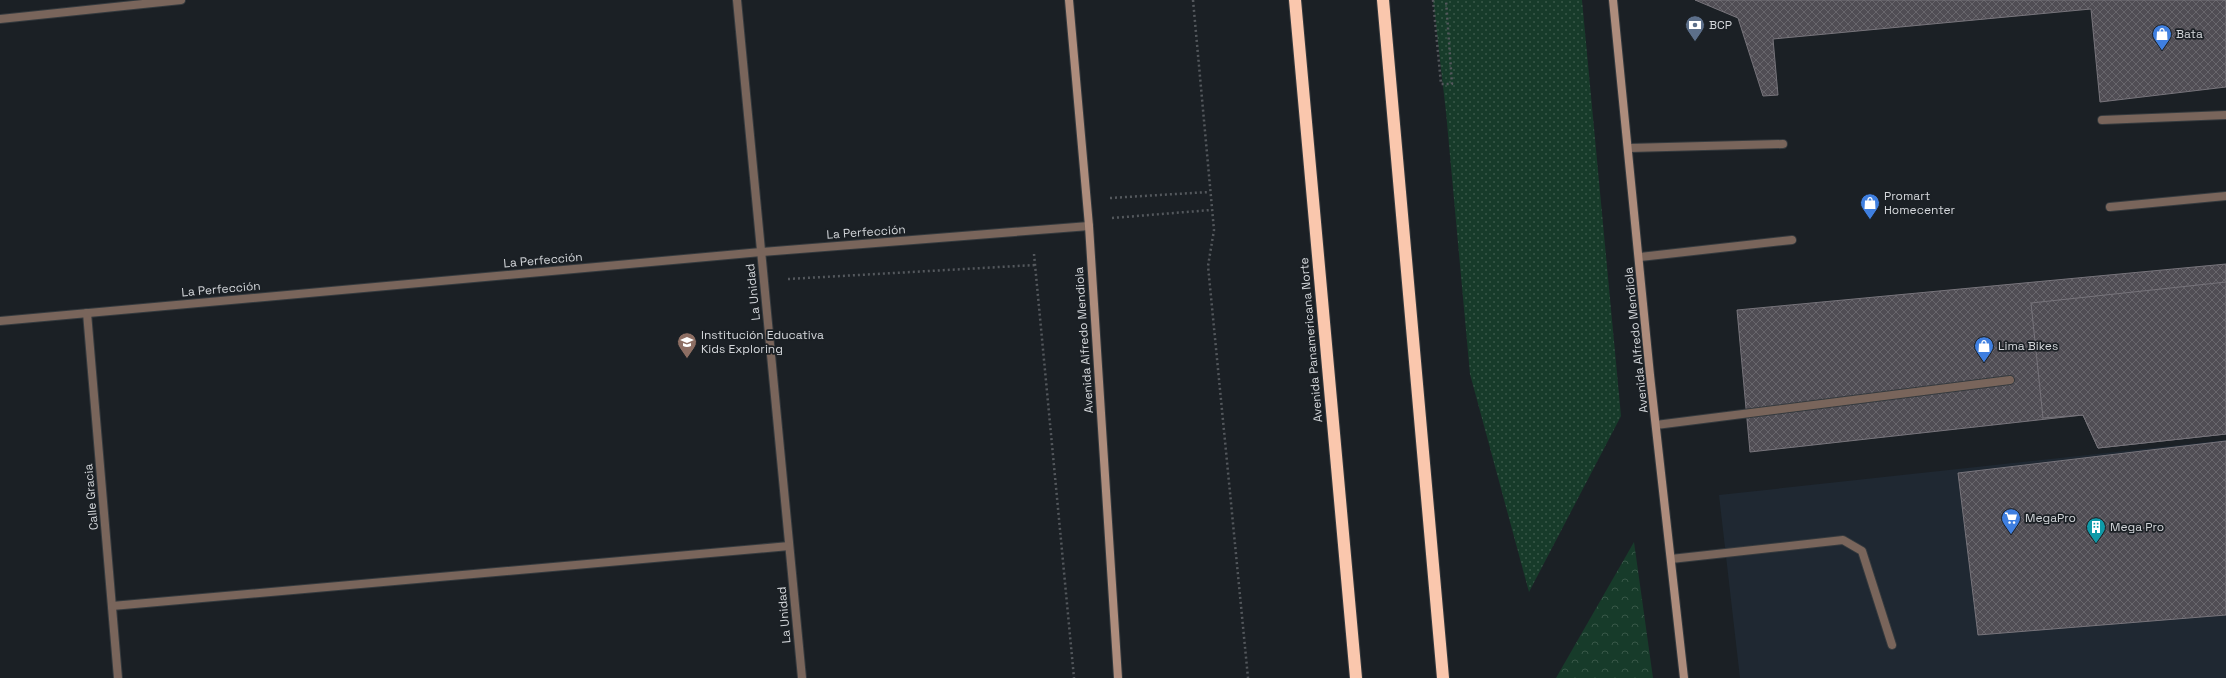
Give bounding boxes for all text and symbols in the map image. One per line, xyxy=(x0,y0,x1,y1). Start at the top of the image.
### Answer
bank icon: BCP xyxy=(1684,14,1706,42)
place label: BCP xyxy=(1709,17,1732,33)
shop icon: Bata xyxy=(2151,23,2173,51)
place label: Bata xyxy=(2176,26,2203,42)
place label: Promart Homecenter xyxy=(1884,188,1956,218)
shop icon: Promart Homecenter xyxy=(1859,192,1881,220)
street label: La Perfección xyxy=(826,221,906,243)
street label: La Perfección xyxy=(503,249,583,271)
street label: Avenida Panamericana Norte xyxy=(1296,257,1326,423)
street label: La Unidad xyxy=(742,263,764,321)
street label: Avenida Alfredo Mendiola xyxy=(1071,266,1097,414)
street label: Avenida Alfredo Mendiola xyxy=(1620,266,1652,414)
street label: La Perfección xyxy=(181,278,261,300)
place label: Institución Educativa Kids Exploring xyxy=(701,327,824,357)
school or university icon: Institución Educativa Kids Exploring xyxy=(676,331,698,359)
shop icon: Lima Bikes xyxy=(1973,335,1995,363)
place label: Lima Bikes xyxy=(1998,338,2058,354)
street label: Calle Gracia xyxy=(80,463,102,531)
supermarket icon: MegaPro xyxy=(2000,507,2022,535)
place label: MegaPro xyxy=(2025,510,2076,526)
building icon: Mega Pro xyxy=(2085,516,2107,544)
place label: Mega Pro xyxy=(2110,519,2164,535)
street label: La Unidad xyxy=(774,586,794,644)

